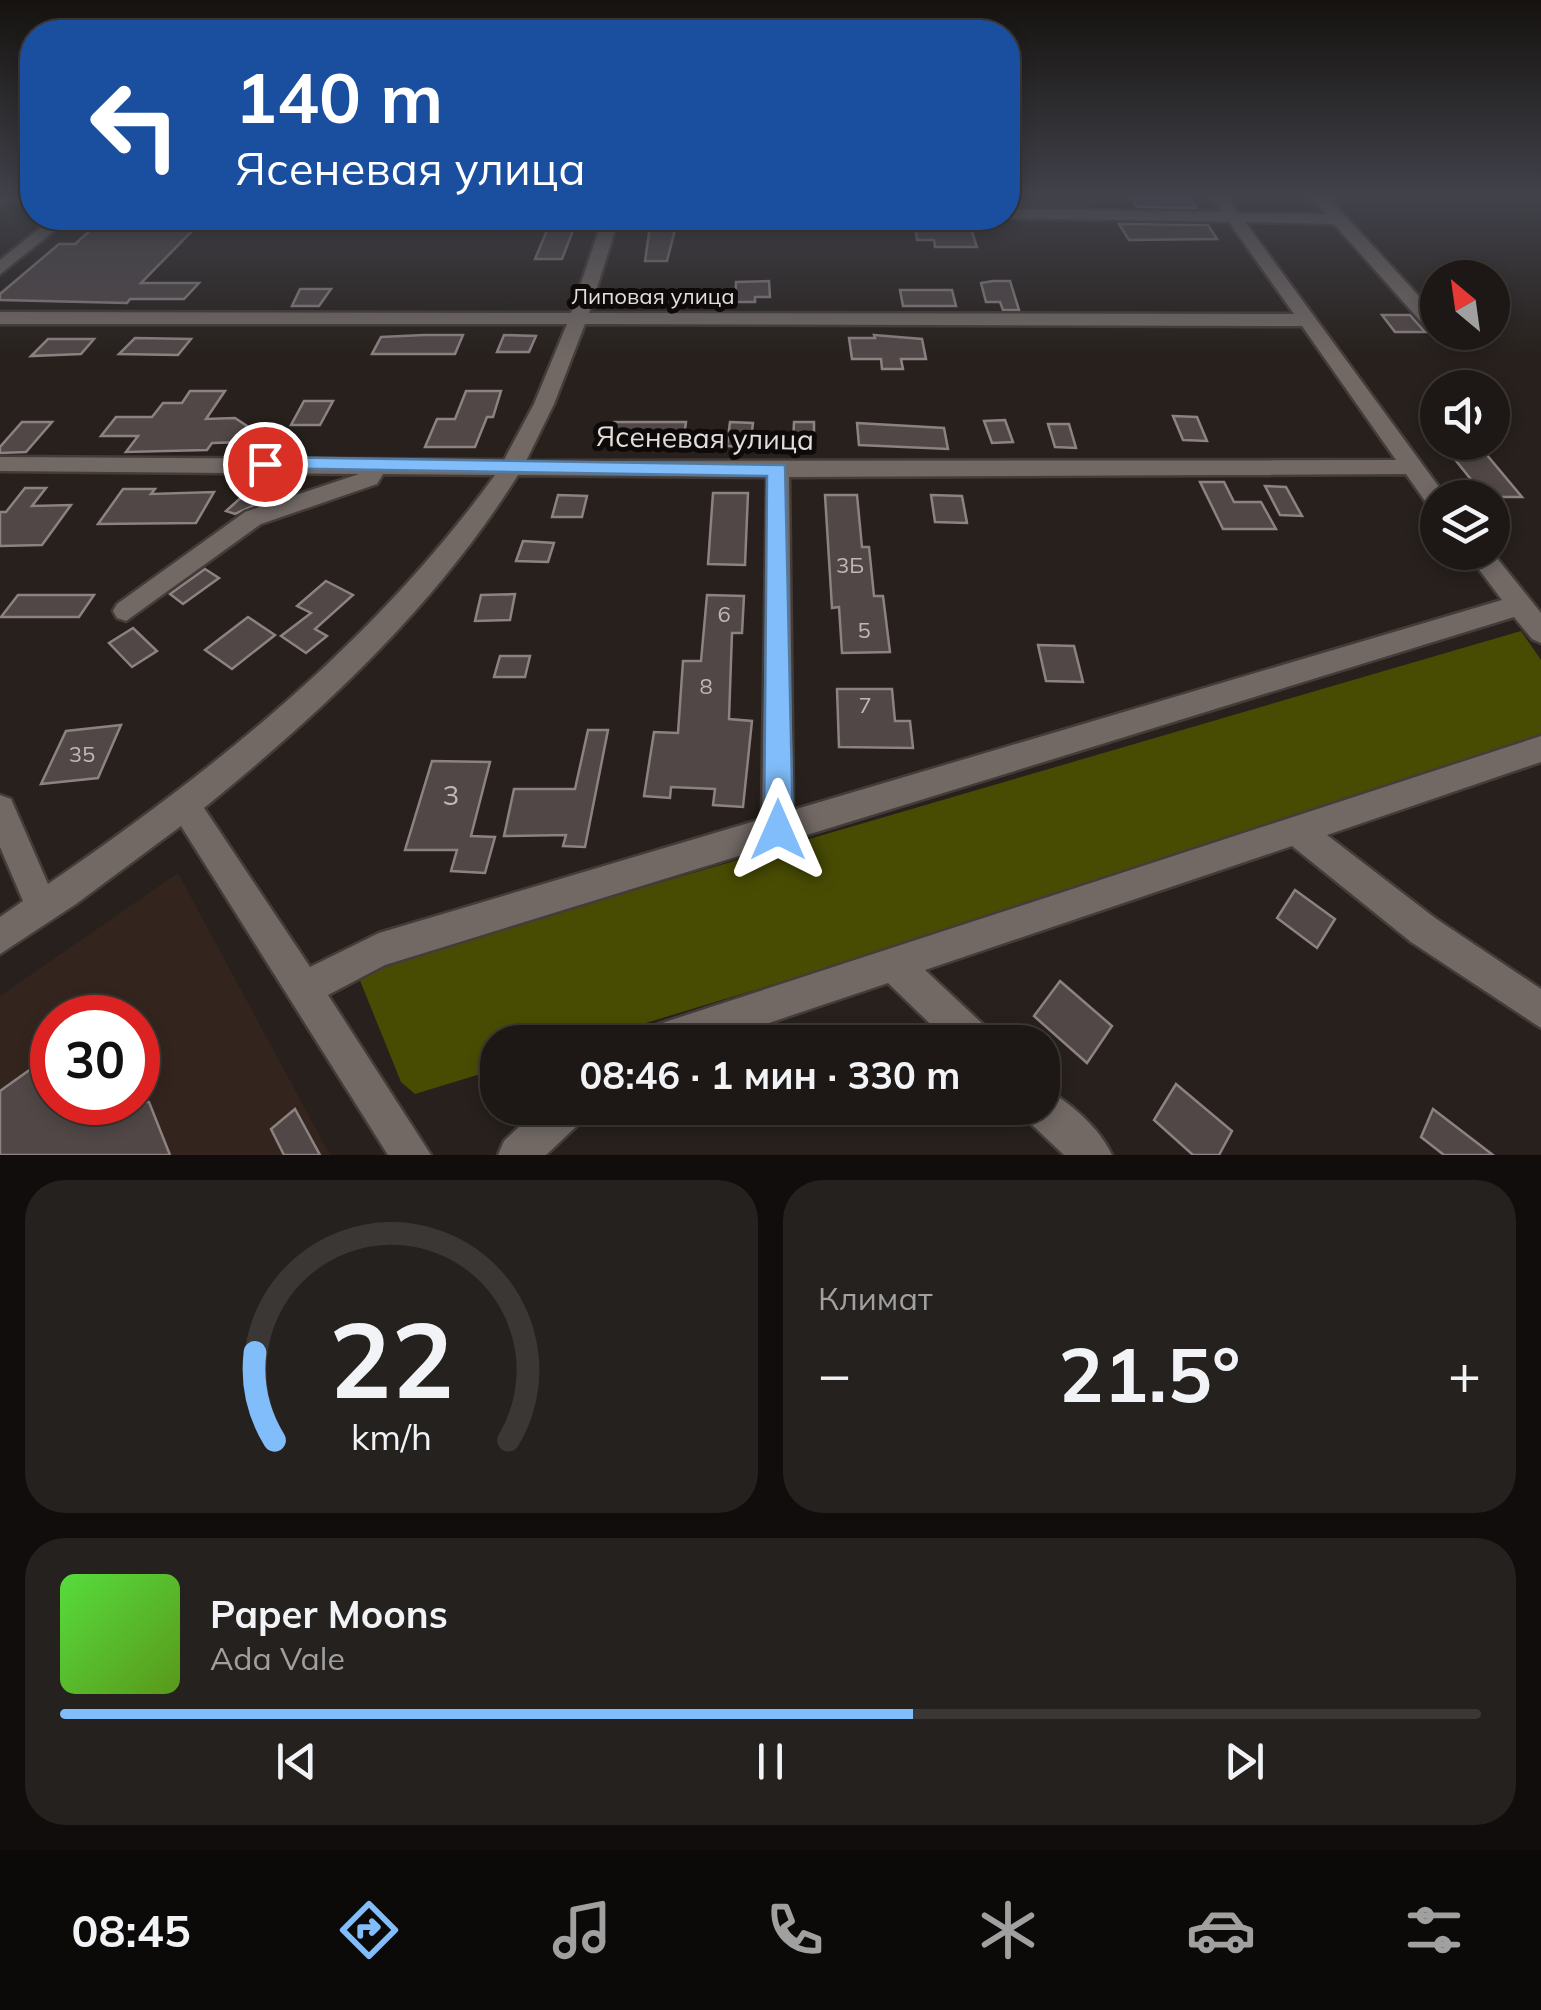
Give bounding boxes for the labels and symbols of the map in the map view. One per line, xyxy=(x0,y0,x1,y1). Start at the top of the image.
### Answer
north arrow xyxy=(1420,260,1510,350)
street label: Липовая улица xyxy=(571,282,735,310)
street label: Ясеневая улица xyxy=(596,418,814,457)
pin xyxy=(223,422,308,507)
house number: 3Б xyxy=(836,551,864,579)
house number: 6 xyxy=(717,600,731,628)
house number: 5 xyxy=(857,616,871,644)
house number: 8 xyxy=(699,672,713,700)
house number: 7 xyxy=(858,691,872,719)
house number: 35 xyxy=(69,740,95,768)
house number: 3 xyxy=(443,777,459,812)
position arrow xyxy=(726,778,830,882)
speed limit sign: 30 xyxy=(30,995,160,1125)

